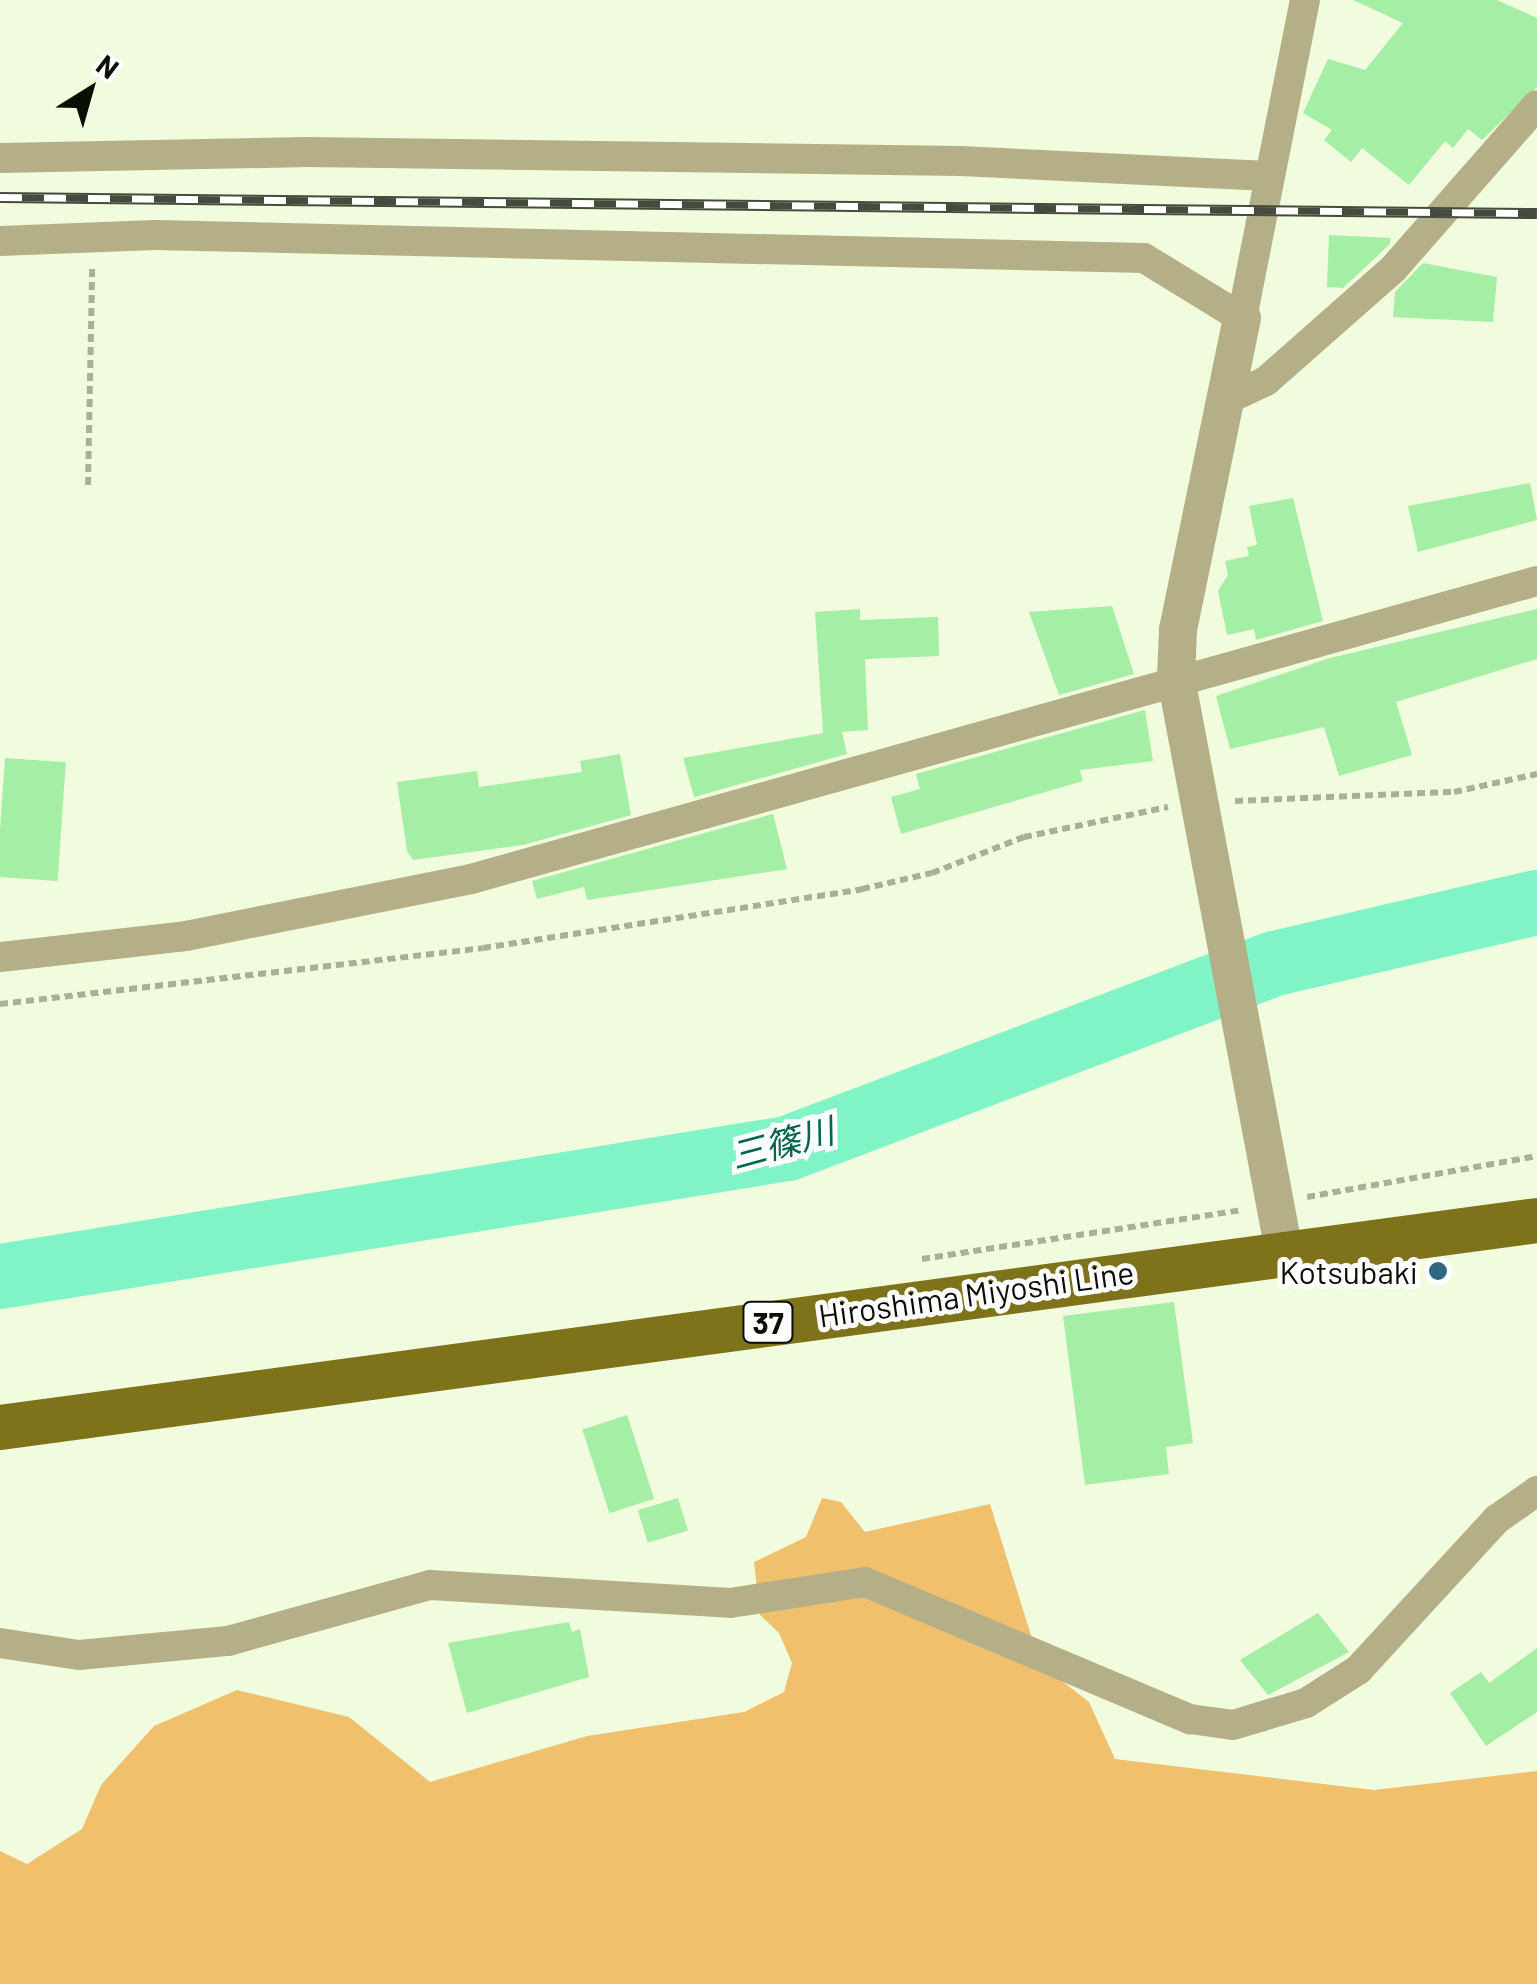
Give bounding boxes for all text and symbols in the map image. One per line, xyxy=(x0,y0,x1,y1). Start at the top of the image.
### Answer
north arrow xyxy=(40,40,140,140)
text: N xyxy=(90,47,126,85)
water label: 三篠川 xyxy=(726,1108,838,1176)
street label: Hiroshima Miyoshi Line xyxy=(816,1252,1136,1334)
place label: Kotsubaki xyxy=(1279,1252,1418,1290)
marker: Kotsubaki xyxy=(1427,1260,1449,1282)
road number: 37 xyxy=(740,1297,796,1347)

